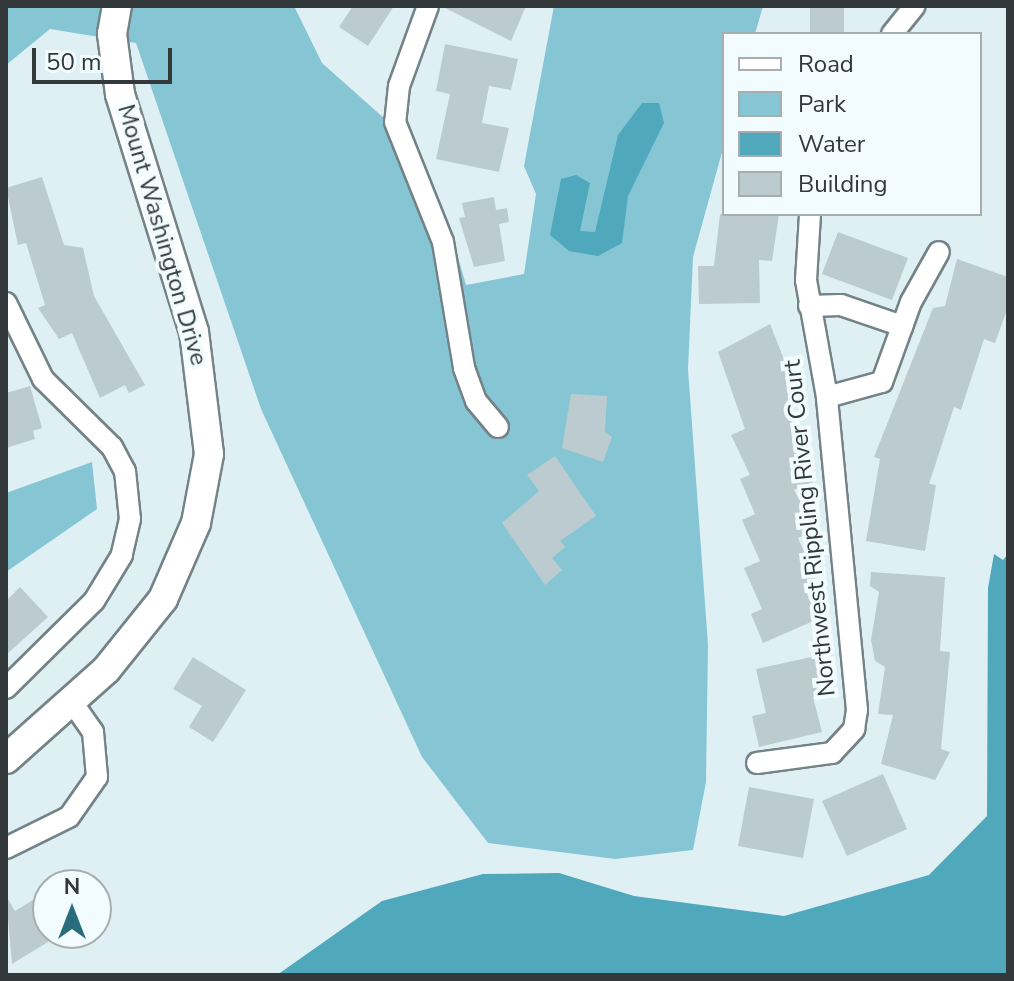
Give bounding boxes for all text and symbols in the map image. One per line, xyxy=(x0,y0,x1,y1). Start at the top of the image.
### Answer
scale bar xyxy=(36,32,176,82)
legend xyxy=(722,32,982,216)
text: 50 m xyxy=(46,46,102,78)
text: Road xyxy=(798,48,854,80)
text: Park xyxy=(798,88,846,120)
street label: Mount Washington Drive xyxy=(111,101,213,369)
text: Water xyxy=(798,128,865,160)
text: Building xyxy=(798,168,888,200)
street label: Northwest Rippling River Court xyxy=(778,358,842,698)
north arrow xyxy=(32,869,112,949)
text: N xyxy=(64,872,80,902)

